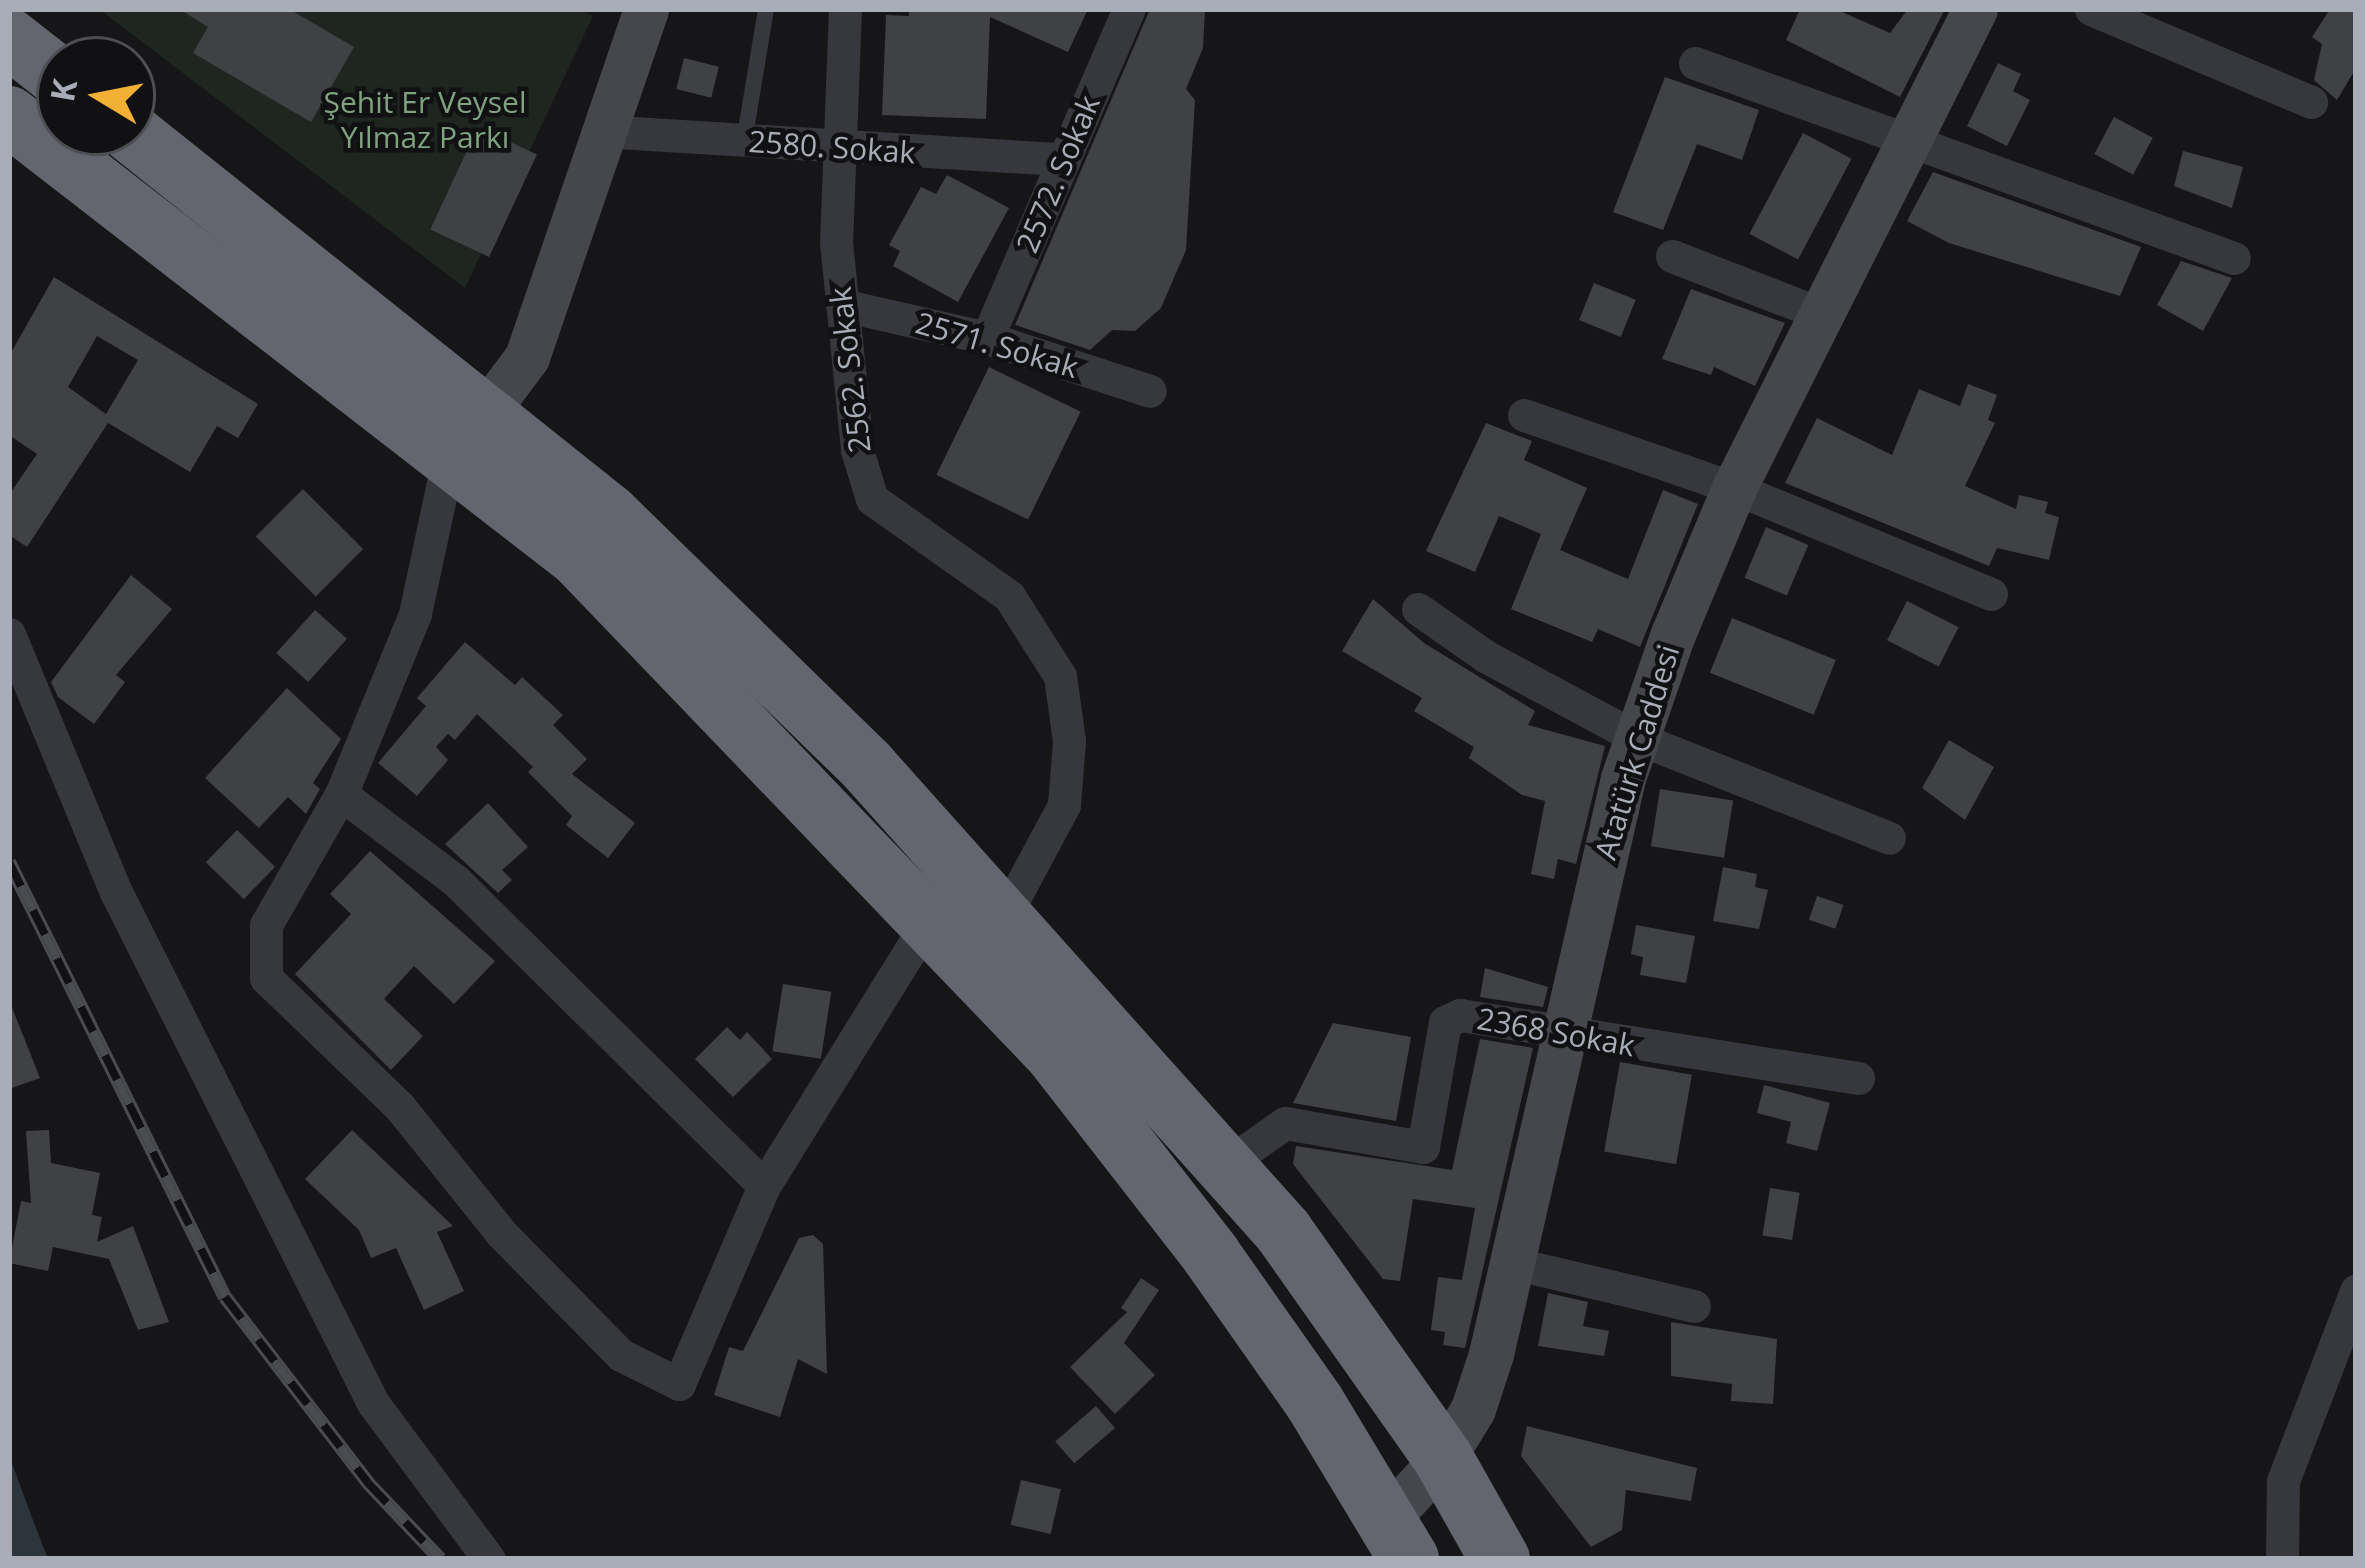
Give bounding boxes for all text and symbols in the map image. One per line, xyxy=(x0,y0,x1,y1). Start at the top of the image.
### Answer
north arrow xyxy=(36,36,156,156)
text: K xyxy=(39,75,87,105)
park label: Şehit Er Veysel Yılmaz Parkı xyxy=(324,84,526,154)
street label: 2572. Sokak xyxy=(1009,90,1107,258)
street label: 2580. Sokak xyxy=(747,123,917,171)
street label: 2562. Sokak xyxy=(822,285,878,455)
street label: 2571. Sokak xyxy=(912,305,1082,385)
street label: Atatürk Caddesi xyxy=(1587,640,1687,864)
street label: 2368 Sokak xyxy=(1475,1000,1637,1064)

